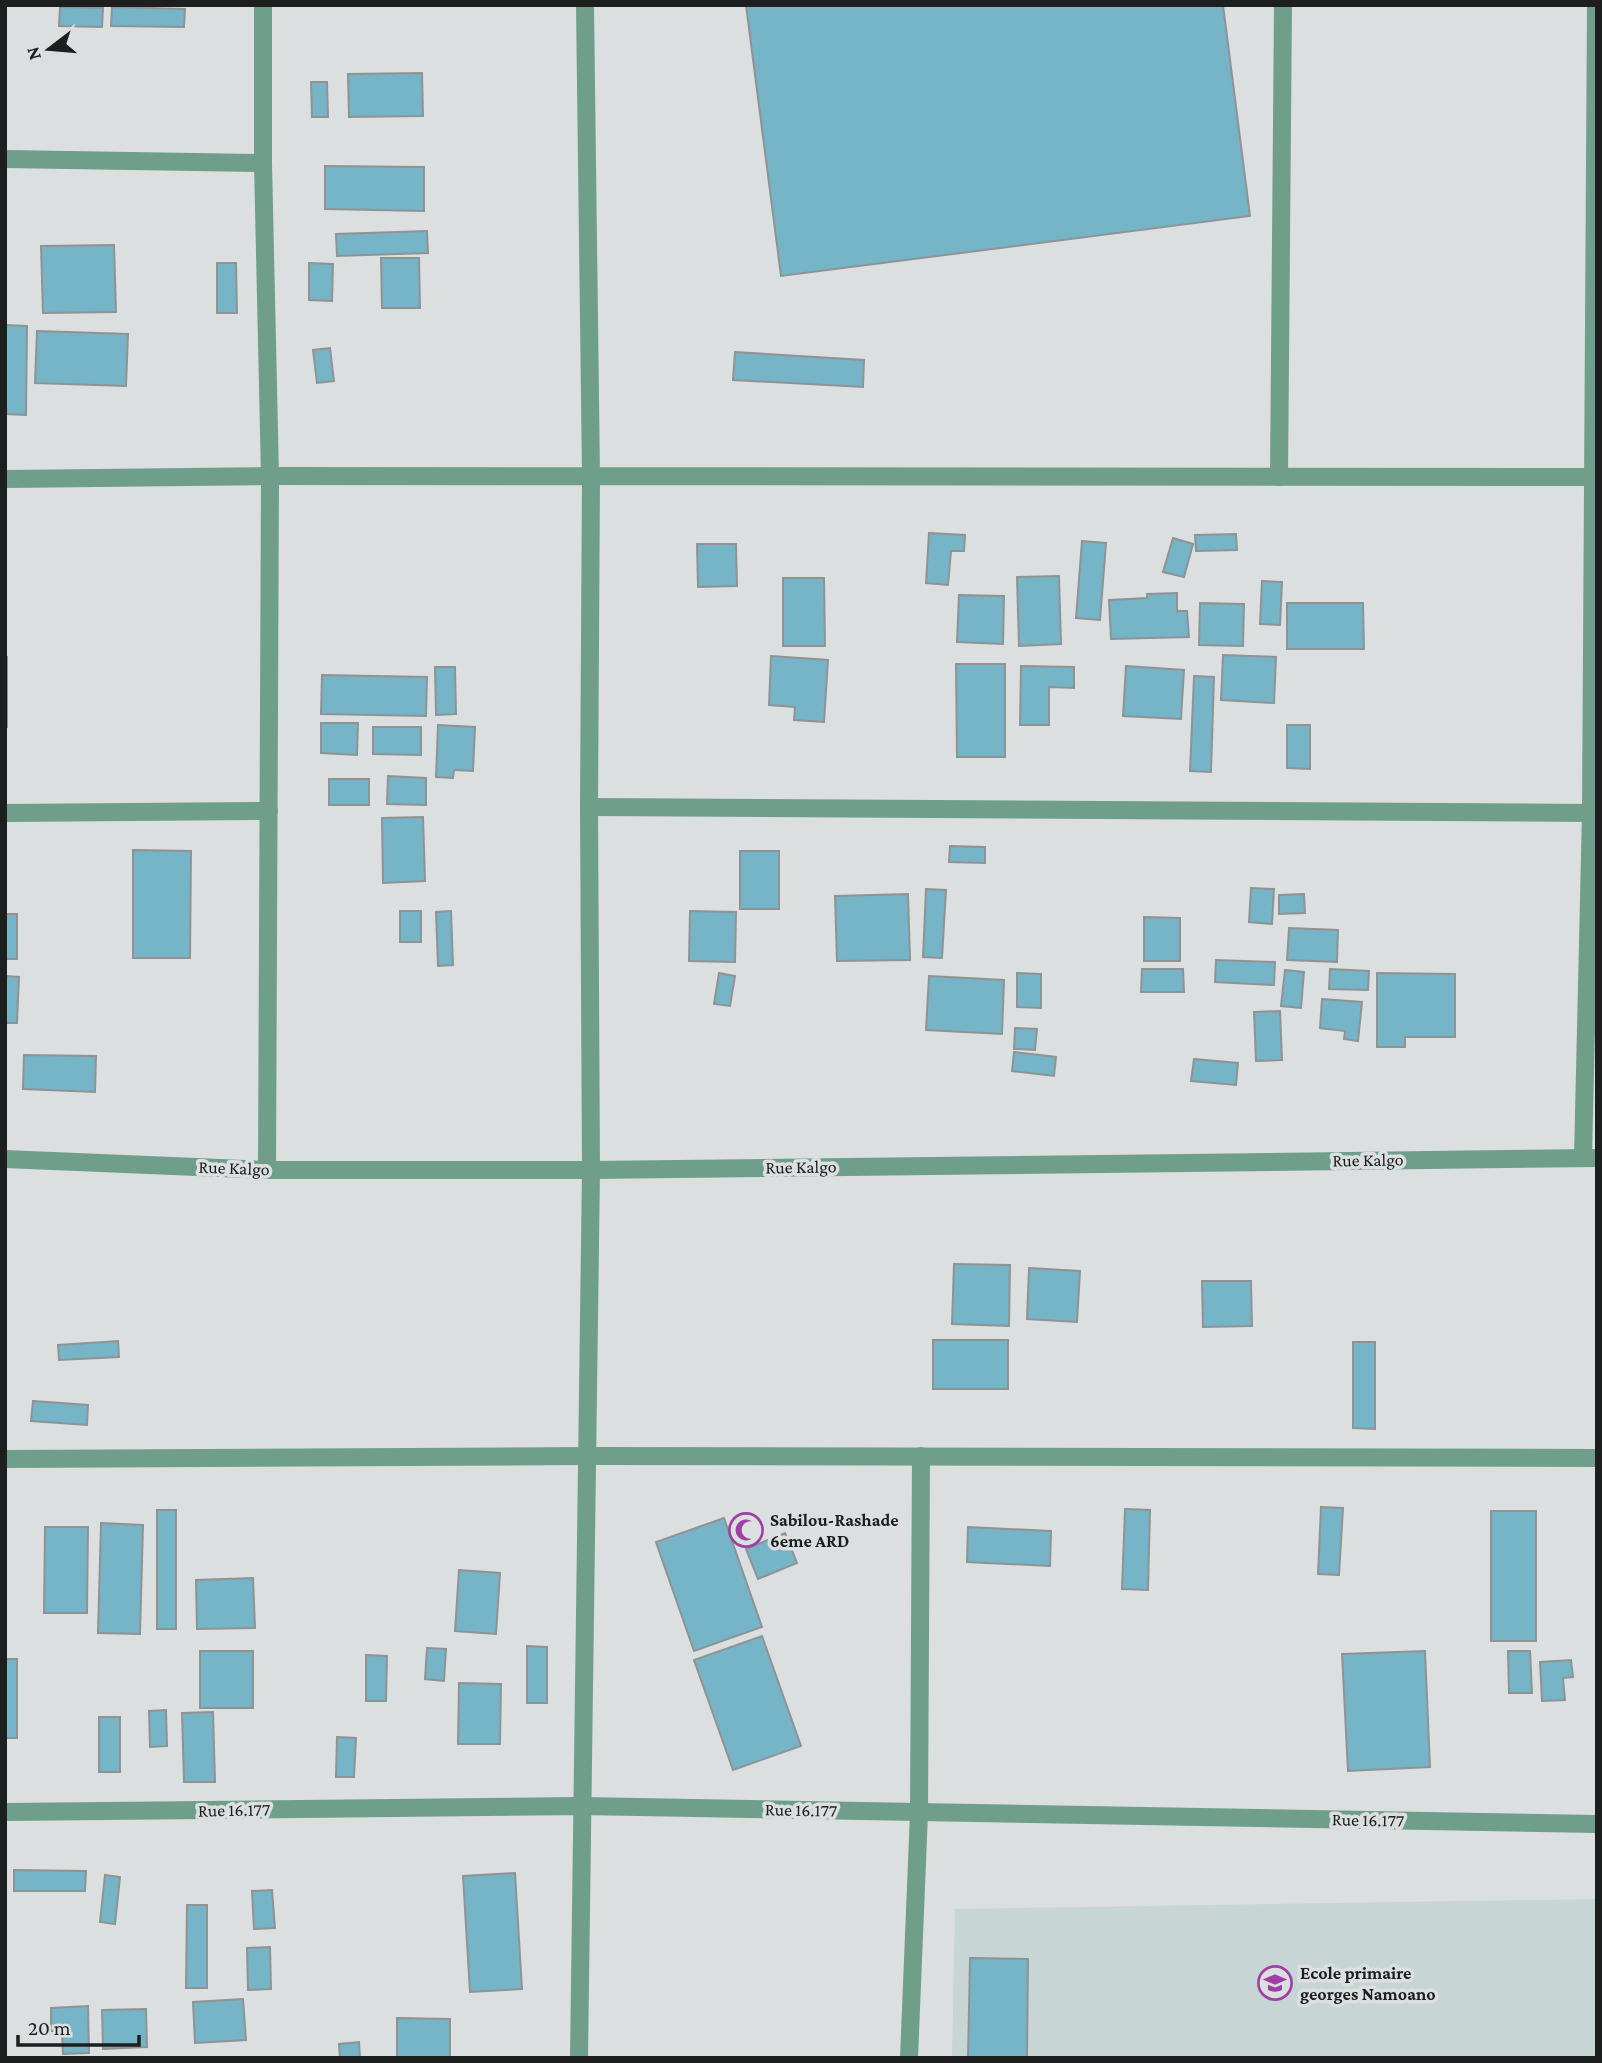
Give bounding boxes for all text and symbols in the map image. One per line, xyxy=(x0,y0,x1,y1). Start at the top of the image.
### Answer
north arrow xyxy=(14,14,84,84)
text: N xyxy=(21,44,45,63)
street label: Rue Kalgo xyxy=(1332,1149,1404,1171)
street label: Rue Kalgo xyxy=(765,1156,837,1178)
street label: Rue Kalgo xyxy=(198,1157,270,1179)
place label: Sabilou-Rashade 6eme ARD xyxy=(770,1510,899,1551)
mosque icon: Sabilou-Rashade 6eme ARD xyxy=(727,1511,765,1549)
street label: Rue 16.177 xyxy=(198,1799,270,1821)
street label: Rue 16.177 xyxy=(765,1799,837,1821)
street label: Rue 16.177 xyxy=(1332,1809,1404,1831)
place label: Ecole primaire georges Namoano xyxy=(1300,1963,1436,2004)
school or university icon: Ecole primaire georges Namoano xyxy=(1256,1964,1294,2002)
scale bar xyxy=(18,2004,138,2048)
text: 20 m xyxy=(28,2016,71,2040)

